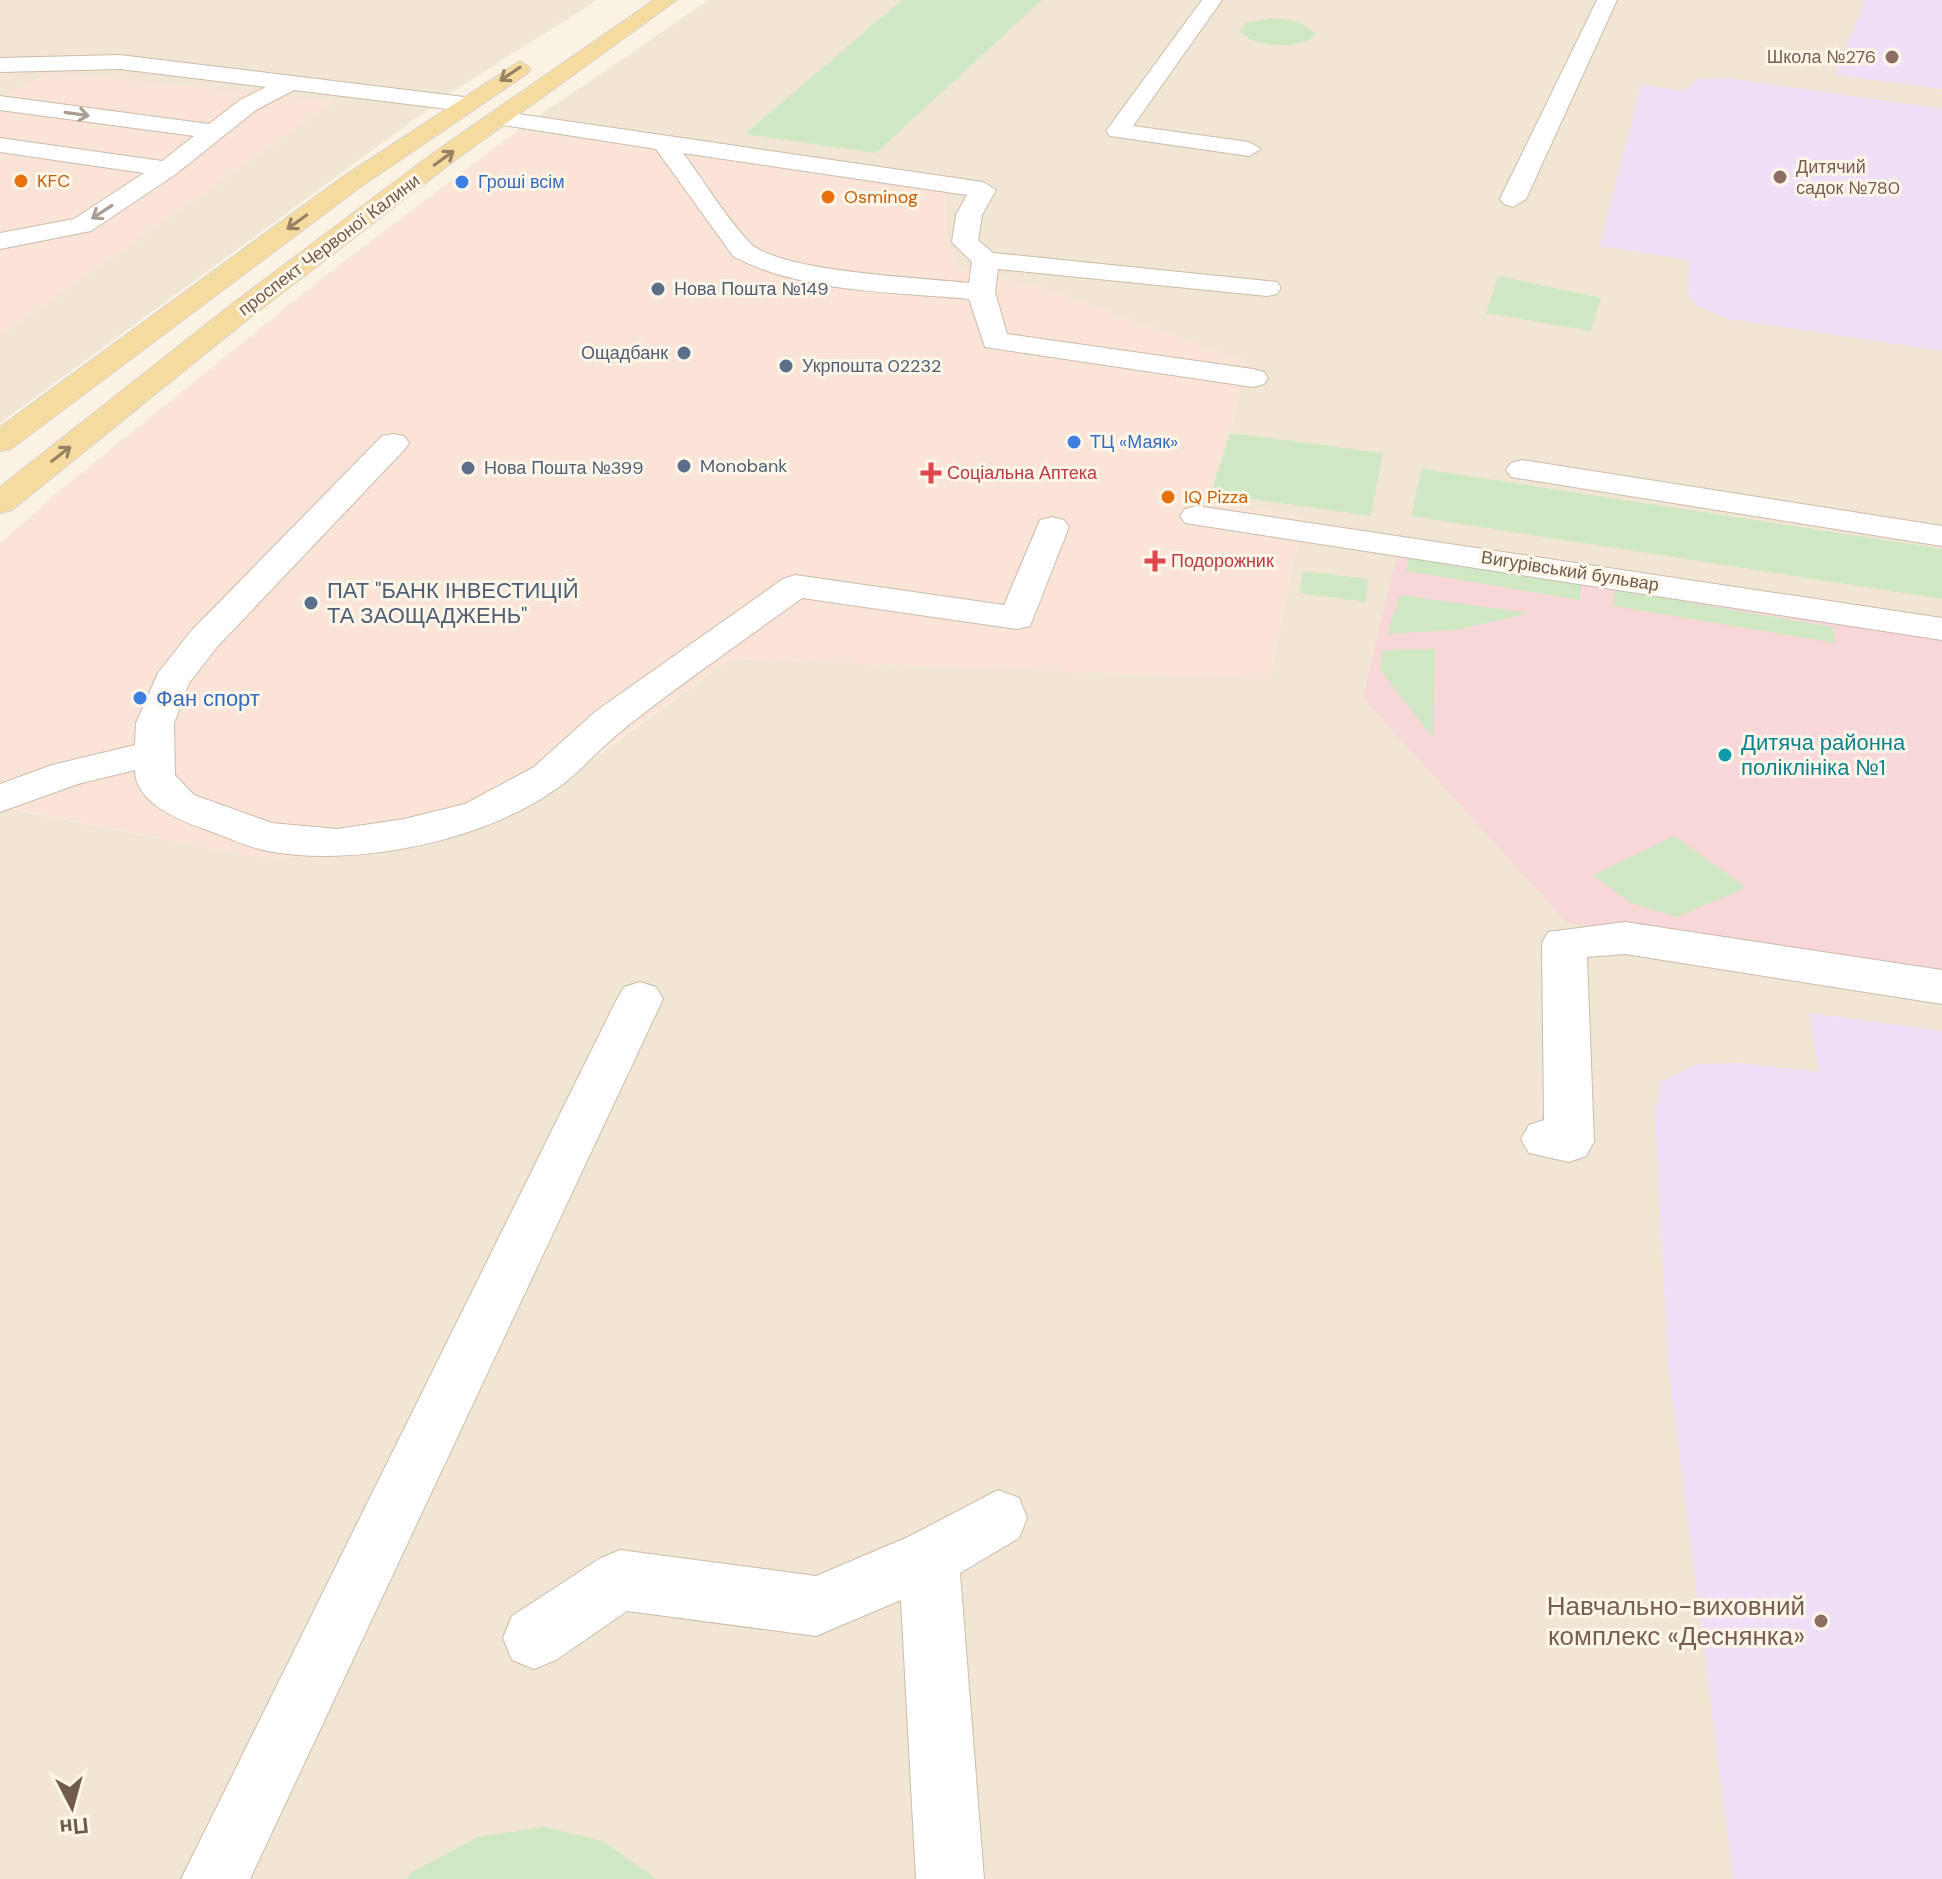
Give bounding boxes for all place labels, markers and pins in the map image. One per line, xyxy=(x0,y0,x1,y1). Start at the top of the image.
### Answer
place label: Школа №276 xyxy=(1767,45,1876,69)
marker: Школа №276 xyxy=(1883,48,1901,66)
place label: Дитячий садок №780 xyxy=(1796,155,1900,200)
marker: Дитячий садок №780 xyxy=(1771,168,1789,186)
place label: KFC xyxy=(37,169,70,193)
place label: Гроші всім xyxy=(478,170,565,194)
marker: KFC xyxy=(12,172,30,190)
marker: Гроші всім xyxy=(453,173,471,191)
place label: Osminog xyxy=(844,185,918,209)
marker: Osminog xyxy=(819,188,837,206)
place label: Нова Пошта №149 xyxy=(674,277,829,301)
marker: Нова Пошта №149 xyxy=(649,280,667,298)
place label: Ощадбанк xyxy=(581,341,668,365)
marker: Ощадбанк xyxy=(675,344,693,362)
place label: Укрпошта 02232 xyxy=(802,354,941,378)
marker: Укрпошта 02232 xyxy=(777,357,795,375)
place label: ТЦ «Маяк» xyxy=(1090,430,1178,454)
marker: ТЦ «Маяк» xyxy=(1065,433,1083,451)
place label: Monobank xyxy=(700,454,787,478)
place label: Нова Пошта №399 xyxy=(484,456,643,480)
marker: Monobank xyxy=(675,457,693,475)
marker: Нова Пошта №399 xyxy=(459,459,477,477)
place label: Соціальна Аптека xyxy=(947,461,1098,485)
marker: Соціальна Аптека xyxy=(922,464,940,482)
place label: IQ Pizza xyxy=(1184,485,1248,509)
marker: IQ Pizza xyxy=(1159,488,1177,506)
place label: Подорожник xyxy=(1171,549,1274,573)
marker: Подорожник xyxy=(1146,552,1164,570)
place label: ПАТ "БАНК ІНВЕСТИЦІЙ ТА ЗАОЩАДЖЕНЬ" xyxy=(327,576,579,630)
marker: ПАТ "БАНК ІНВЕСТИЦІЙ ТА ЗАОЩАДЖЕНЬ" xyxy=(302,594,320,612)
place label: Фан спорт xyxy=(156,684,260,713)
marker: Фан спорт xyxy=(131,689,149,707)
place label: Дитяча районна поліклініка №1 xyxy=(1741,728,1906,782)
marker: Дитяча районна поліклініка №1 xyxy=(1716,746,1734,764)
place label: Навчально-виховний комплекс «Деснянка» xyxy=(1547,1589,1805,1653)
marker: Навчально-виховний комплекс «Деснянка» xyxy=(1812,1612,1830,1630)

